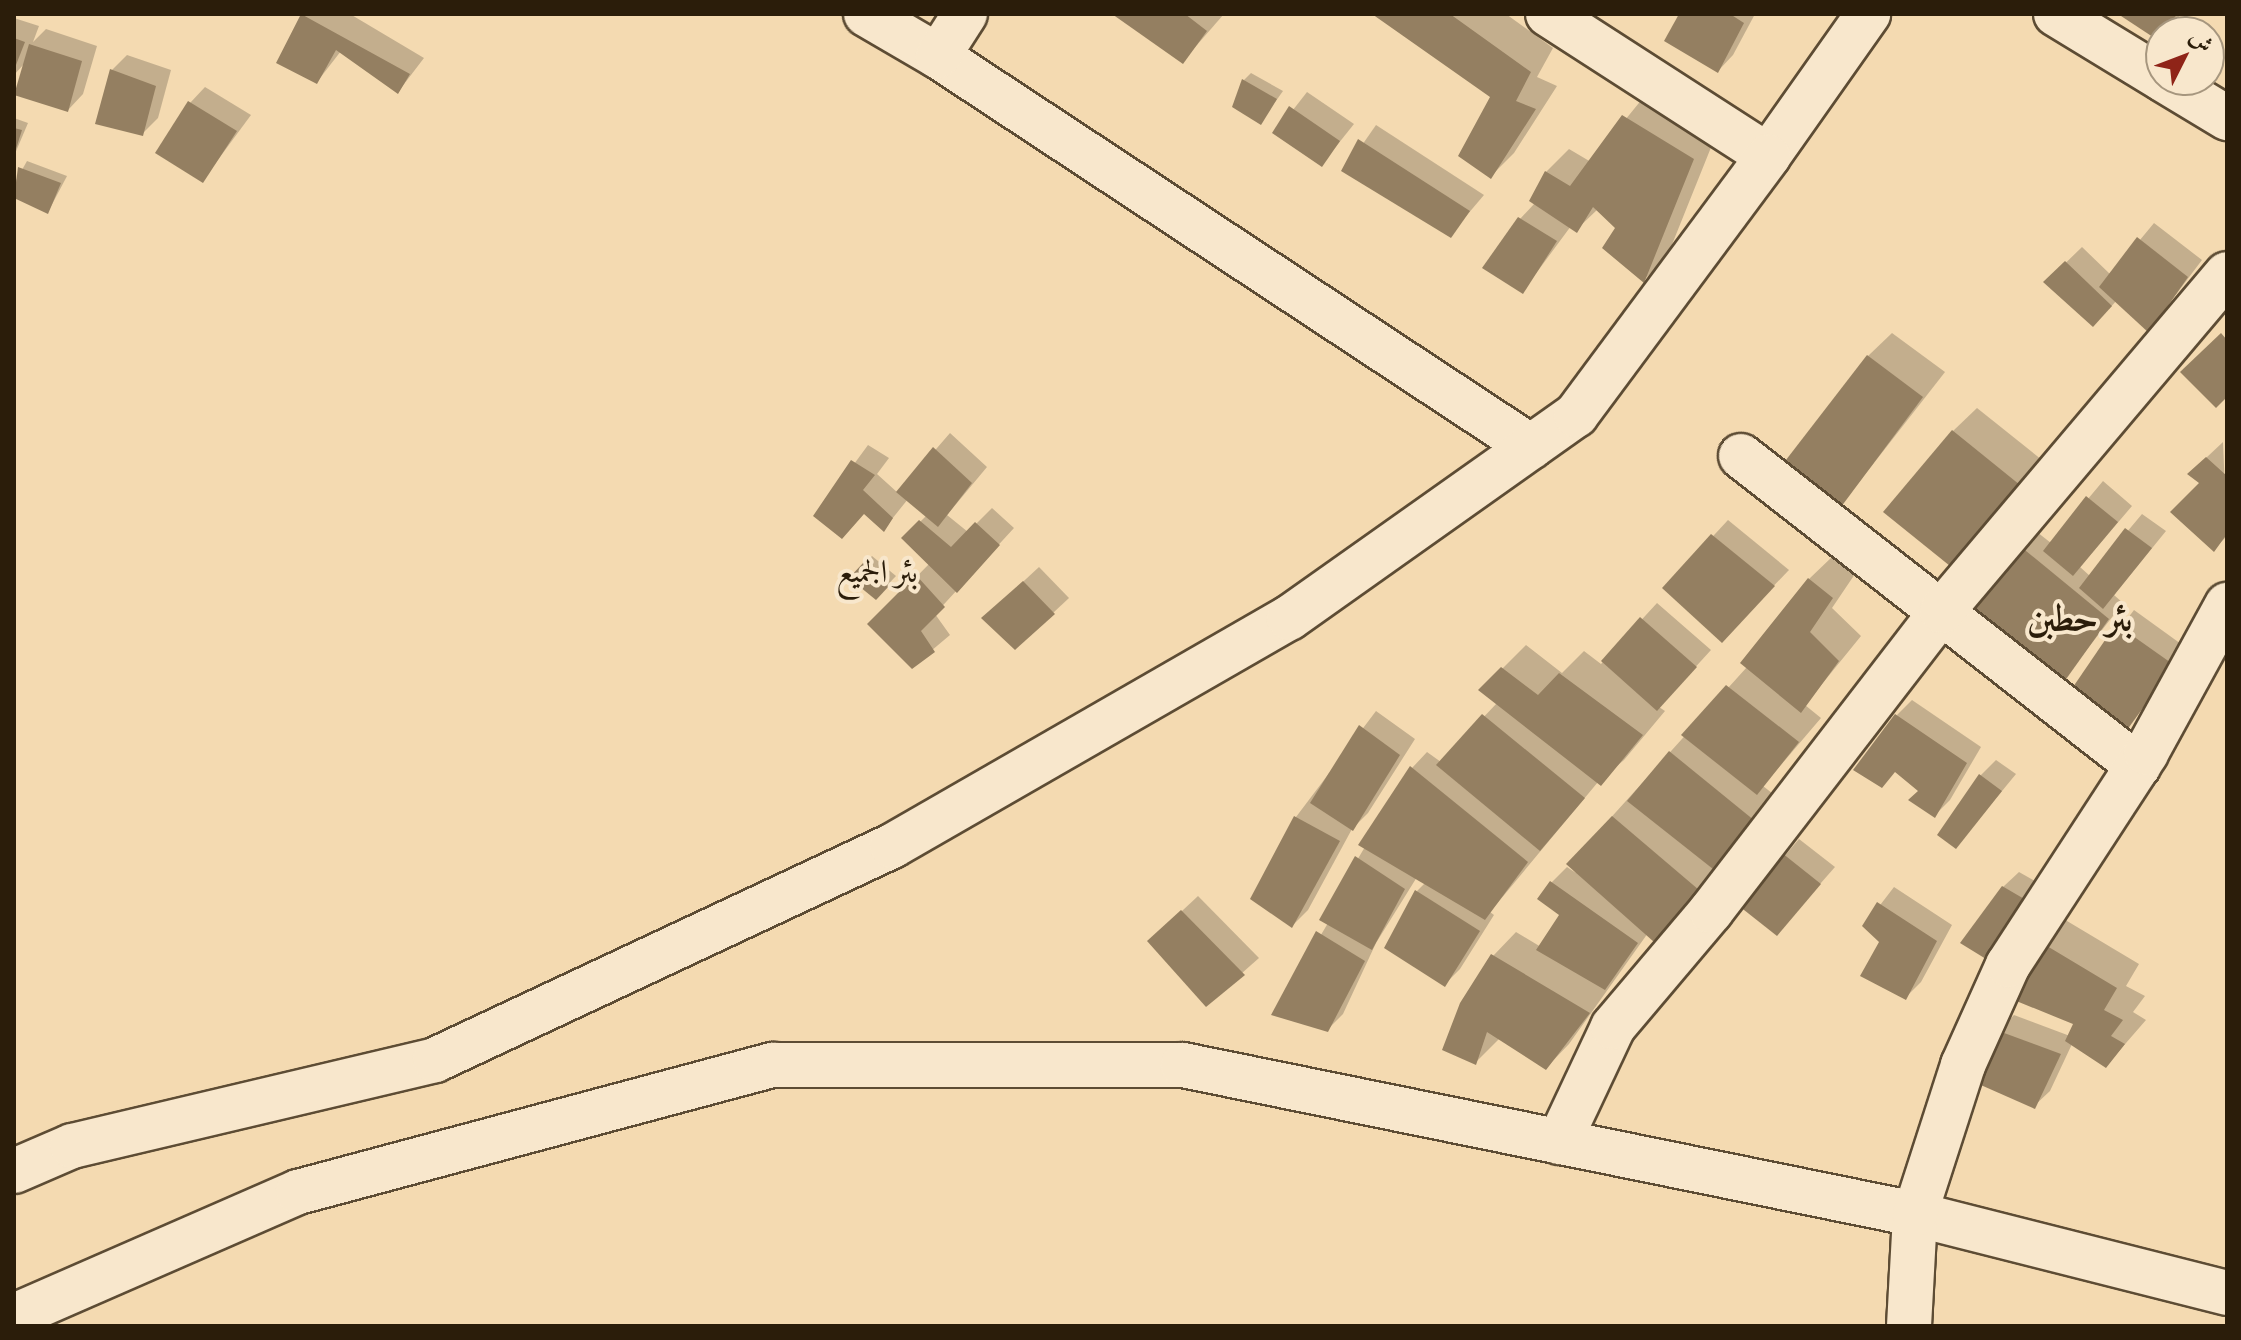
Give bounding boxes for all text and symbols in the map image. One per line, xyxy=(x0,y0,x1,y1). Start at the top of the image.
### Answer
north arrow xyxy=(2145,16,2225,96)
text: ش xyxy=(2184,24,2219,59)
district label: بئر الجميع xyxy=(836,553,918,591)
district label: بئر حطبن xyxy=(2028,597,2132,641)

